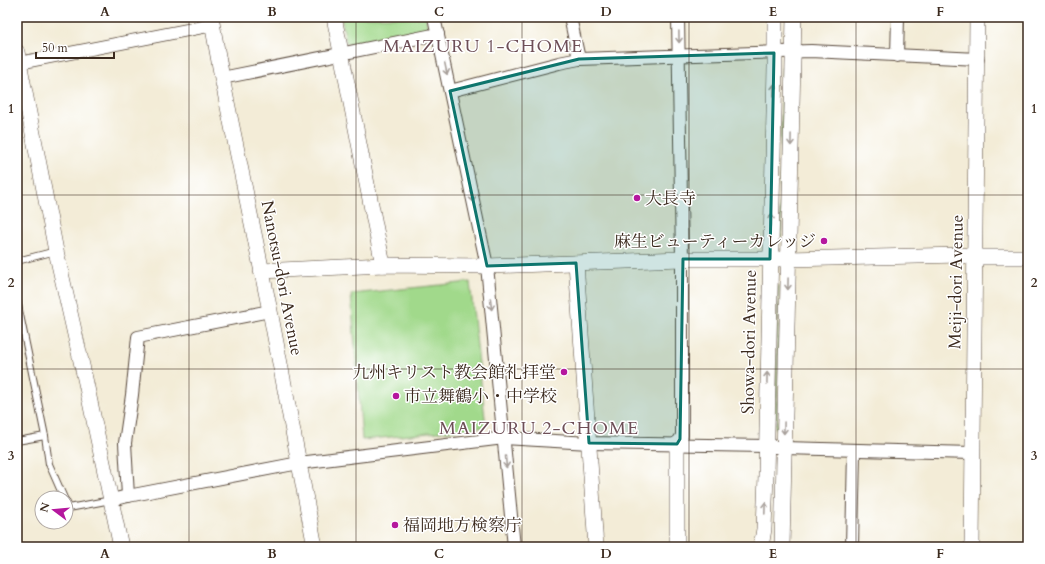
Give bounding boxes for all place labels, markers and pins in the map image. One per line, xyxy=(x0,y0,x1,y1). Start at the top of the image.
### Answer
place label: 大長寺 xyxy=(645,187,696,210)
marker: 大長寺 xyxy=(632,193,642,203)
place label: 麻生ビューティーカレッジ xyxy=(614,230,816,253)
marker: 麻生ビューティーカレッジ xyxy=(819,236,829,246)
place label: 九州キリスト教会館礼拝堂 xyxy=(352,361,556,384)
marker: 九州キリスト教会館礼拝堂 xyxy=(559,367,569,377)
place label: 市立舞鶴小・中学校 xyxy=(404,385,557,408)
marker: 市立舞鶴小・中学校 xyxy=(391,391,401,401)
place label: 福岡地方検察庁 xyxy=(403,514,522,537)
marker: 福岡地方検察庁 xyxy=(390,520,400,530)

